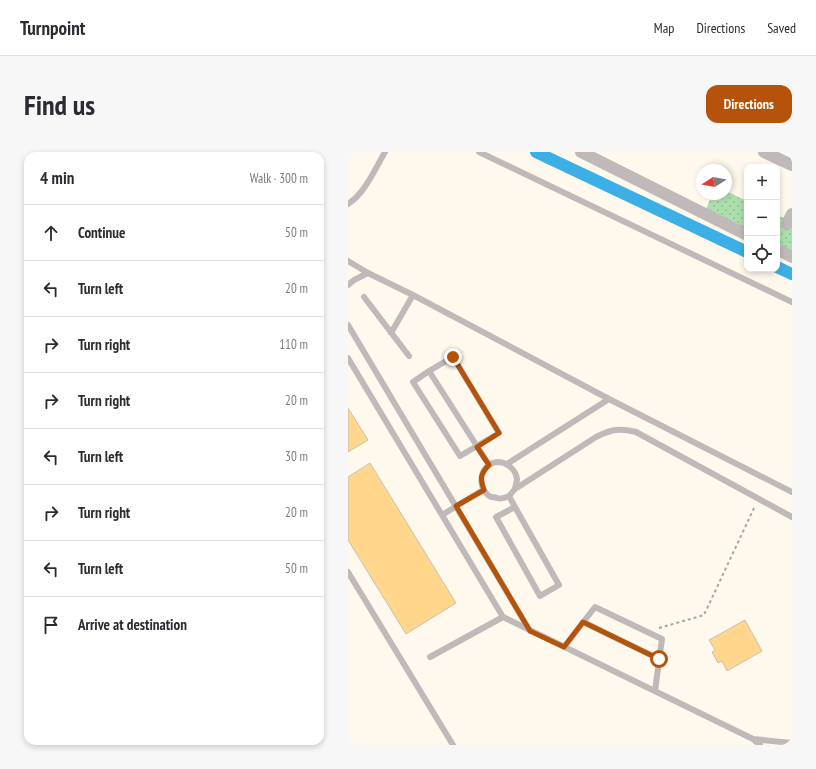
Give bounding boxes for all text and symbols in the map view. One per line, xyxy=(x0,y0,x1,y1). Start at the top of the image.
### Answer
text: Turnpoint xyxy=(20,16,85,40)
text: Map xyxy=(654,19,674,37)
text: Directions xyxy=(696,19,745,37)
text: Saved xyxy=(767,19,796,37)
button: Directions xyxy=(706,85,792,123)
text: Find us xyxy=(24,86,95,123)
north arrow xyxy=(696,164,732,200)
map controls xyxy=(744,164,780,272)
button: + xyxy=(744,164,780,200)
text: 4 min xyxy=(40,167,74,189)
text: Walk · 300 m xyxy=(250,170,308,187)
button: − xyxy=(744,200,780,236)
icon: ahead xyxy=(40,222,62,244)
text: Continue xyxy=(78,223,125,242)
text: 50 m xyxy=(285,224,308,241)
button: locate xyxy=(744,236,780,272)
icon: left xyxy=(40,278,62,300)
text: Turn left xyxy=(78,279,123,298)
text: 20 m xyxy=(285,280,308,297)
icon: right xyxy=(40,334,62,356)
text: Turn right xyxy=(78,335,130,354)
text: 110 m xyxy=(279,336,308,353)
route end xyxy=(444,348,462,366)
icon: right xyxy=(40,390,62,412)
text: Turn right xyxy=(78,391,130,410)
text: 20 m xyxy=(285,392,308,409)
icon: left xyxy=(40,446,62,468)
text: Turn left xyxy=(78,447,123,466)
text: 30 m xyxy=(285,448,308,465)
icon: right xyxy=(40,502,62,524)
text: Turn right xyxy=(78,503,130,522)
text: 20 m xyxy=(285,504,308,521)
icon: left xyxy=(40,558,62,580)
text: Turn left xyxy=(78,559,123,578)
text: 50 m xyxy=(285,560,308,577)
icon: arrive xyxy=(40,614,62,636)
text: Arrive at destination xyxy=(78,615,187,634)
route start xyxy=(650,650,668,668)

